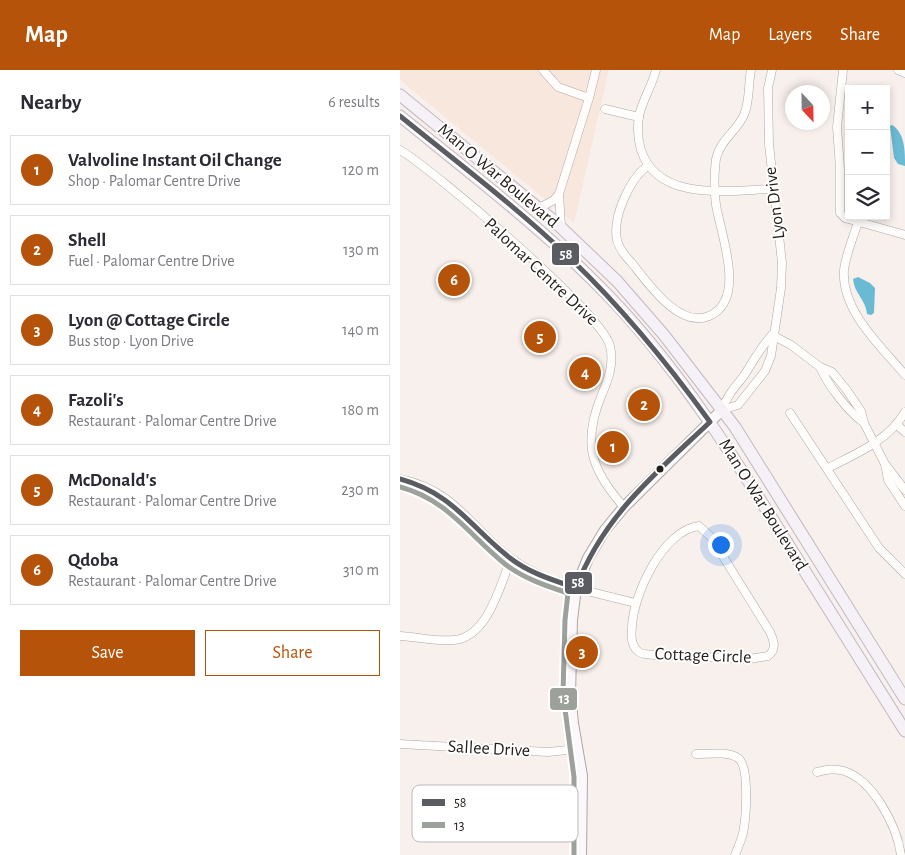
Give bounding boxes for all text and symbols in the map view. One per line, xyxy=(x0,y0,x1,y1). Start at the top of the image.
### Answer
text: Map xyxy=(25,23,68,47)
text: Map xyxy=(709,26,740,44)
text: Layers xyxy=(768,26,812,44)
text: Share xyxy=(840,26,880,44)
north arrow xyxy=(785,85,830,130)
map controls xyxy=(845,85,890,220)
button: + xyxy=(845,85,890,130)
text: Nearby xyxy=(20,92,81,113)
text: 6 results xyxy=(328,94,380,110)
street label: Man O War Boulevard xyxy=(434,120,562,232)
button: − xyxy=(845,130,890,175)
text: Valvoline Instant Oil Change xyxy=(68,151,282,170)
text: 1 xyxy=(34,162,40,178)
text: 120 m xyxy=(342,162,379,178)
street label: Lyon Drive xyxy=(762,166,788,240)
text: Shop · Palomar Centre Drive xyxy=(68,173,241,189)
button: layers xyxy=(845,175,890,220)
street label: Palomar Centre Drive xyxy=(481,215,601,329)
text: Shell xyxy=(68,231,106,250)
text: 2 xyxy=(33,242,41,258)
text: 130 m xyxy=(343,242,379,258)
line badge: 58 xyxy=(551,242,580,266)
text: 58 xyxy=(560,248,573,262)
text: Fuel · Palomar Centre Drive xyxy=(68,253,235,269)
pin: 6 xyxy=(438,261,470,299)
text: Lyon @ Cottage Circle xyxy=(68,311,230,330)
pin: 5 xyxy=(524,318,556,356)
text: 3 xyxy=(34,322,40,338)
text: 140 m xyxy=(342,322,379,338)
text: Bus stop · Lyon Drive xyxy=(68,333,194,349)
pin: 4 xyxy=(569,354,601,392)
pin: 2 xyxy=(628,386,660,424)
text: Fazoli's xyxy=(68,391,124,410)
text: 4 xyxy=(33,402,41,418)
text: 180 m xyxy=(342,402,379,418)
text: Restaurant · Palomar Centre Drive xyxy=(68,413,277,429)
pin: 1 xyxy=(597,428,629,466)
street label: Man O War Boulevard xyxy=(715,436,811,574)
unlabelled marker xyxy=(655,464,665,474)
text: McDonald's xyxy=(68,471,157,490)
text: 5 xyxy=(34,482,40,498)
text: 230 m xyxy=(341,482,379,498)
text: Restaurant · Palomar Centre Drive xyxy=(68,493,277,509)
your location xyxy=(708,532,734,558)
text: Qdoba xyxy=(68,551,119,570)
text: 6 xyxy=(33,562,41,578)
text: 310 m xyxy=(343,562,379,578)
line badge: 58 xyxy=(564,571,593,595)
text: Restaurant · Palomar Centre Drive xyxy=(68,573,277,589)
text: 58 xyxy=(572,576,585,590)
button: Save xyxy=(20,630,195,676)
button: Share xyxy=(205,630,380,676)
pin: 3 xyxy=(566,633,598,671)
street label: Cottage Circle xyxy=(654,645,752,667)
line badge: 13 xyxy=(549,687,578,711)
text: 13 xyxy=(558,692,570,706)
street label: Sallee Drive xyxy=(447,738,531,760)
legend xyxy=(412,785,578,842)
text: 58 xyxy=(454,796,467,810)
text: 13 xyxy=(454,819,465,833)

